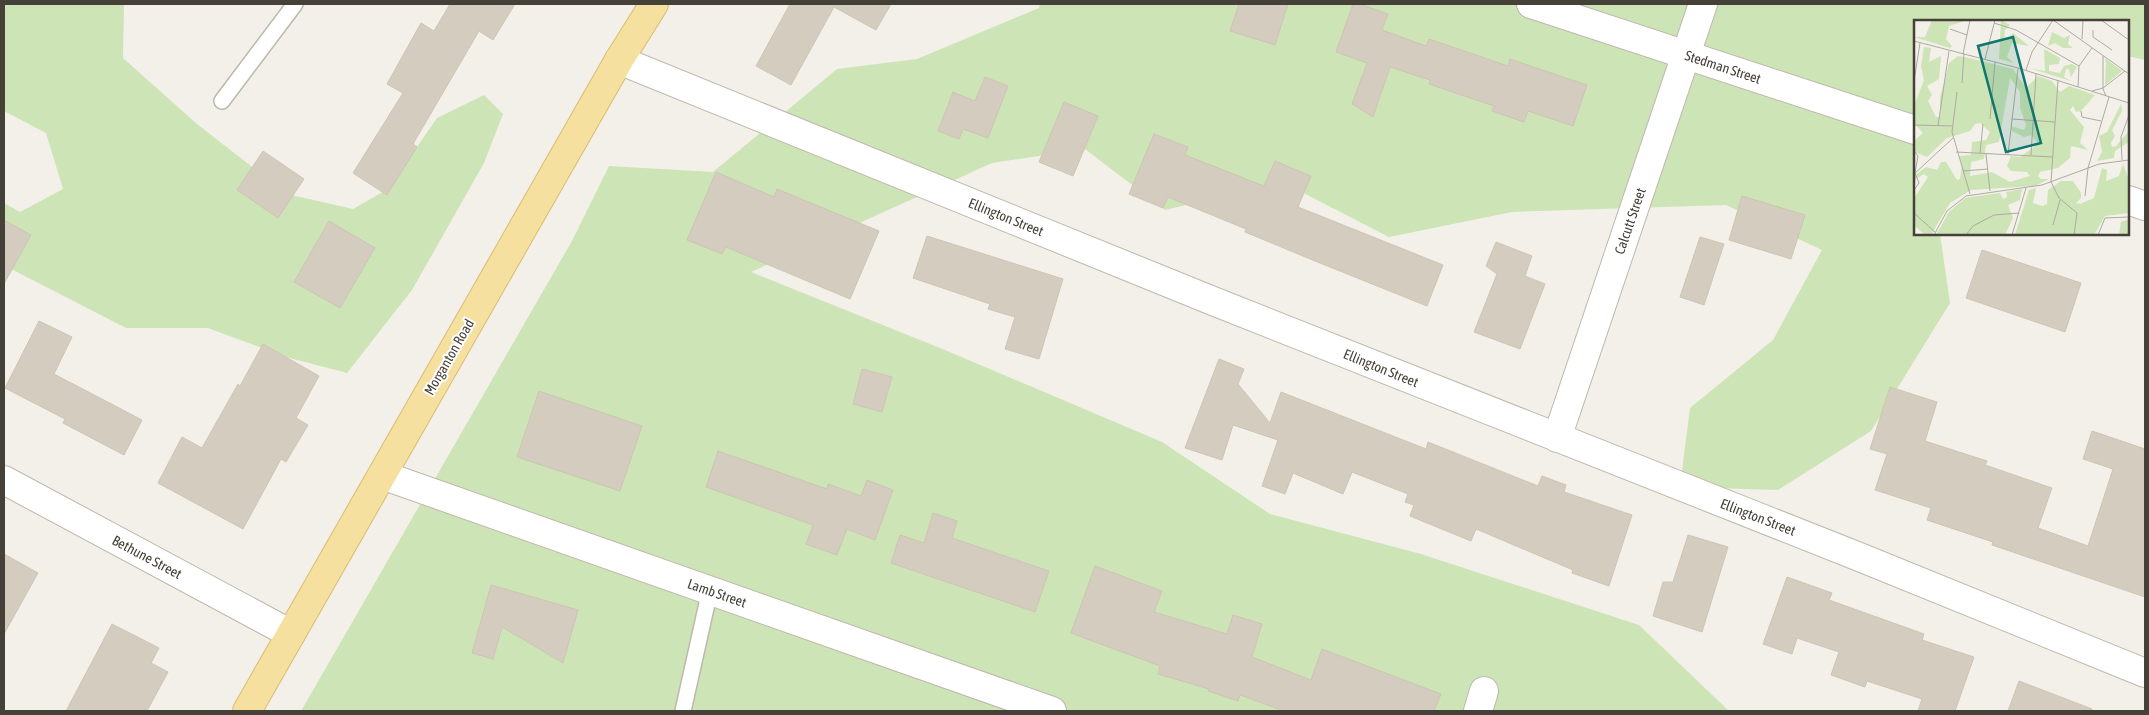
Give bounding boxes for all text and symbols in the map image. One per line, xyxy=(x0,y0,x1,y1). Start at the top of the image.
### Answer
inset map xyxy=(1914,20,2129,235)
street label: Stedman Street xyxy=(1683,47,1763,87)
street label: Calcutt Street xyxy=(1611,186,1649,256)
street label: Ellington Street xyxy=(966,195,1046,239)
street label: Morganton Road xyxy=(421,316,477,398)
street label: Ellington Street xyxy=(1341,346,1421,390)
street label: Ellington Street xyxy=(1718,495,1798,539)
street label: Bethune Street xyxy=(110,532,184,582)
street label: Lamb Street xyxy=(685,575,749,611)

